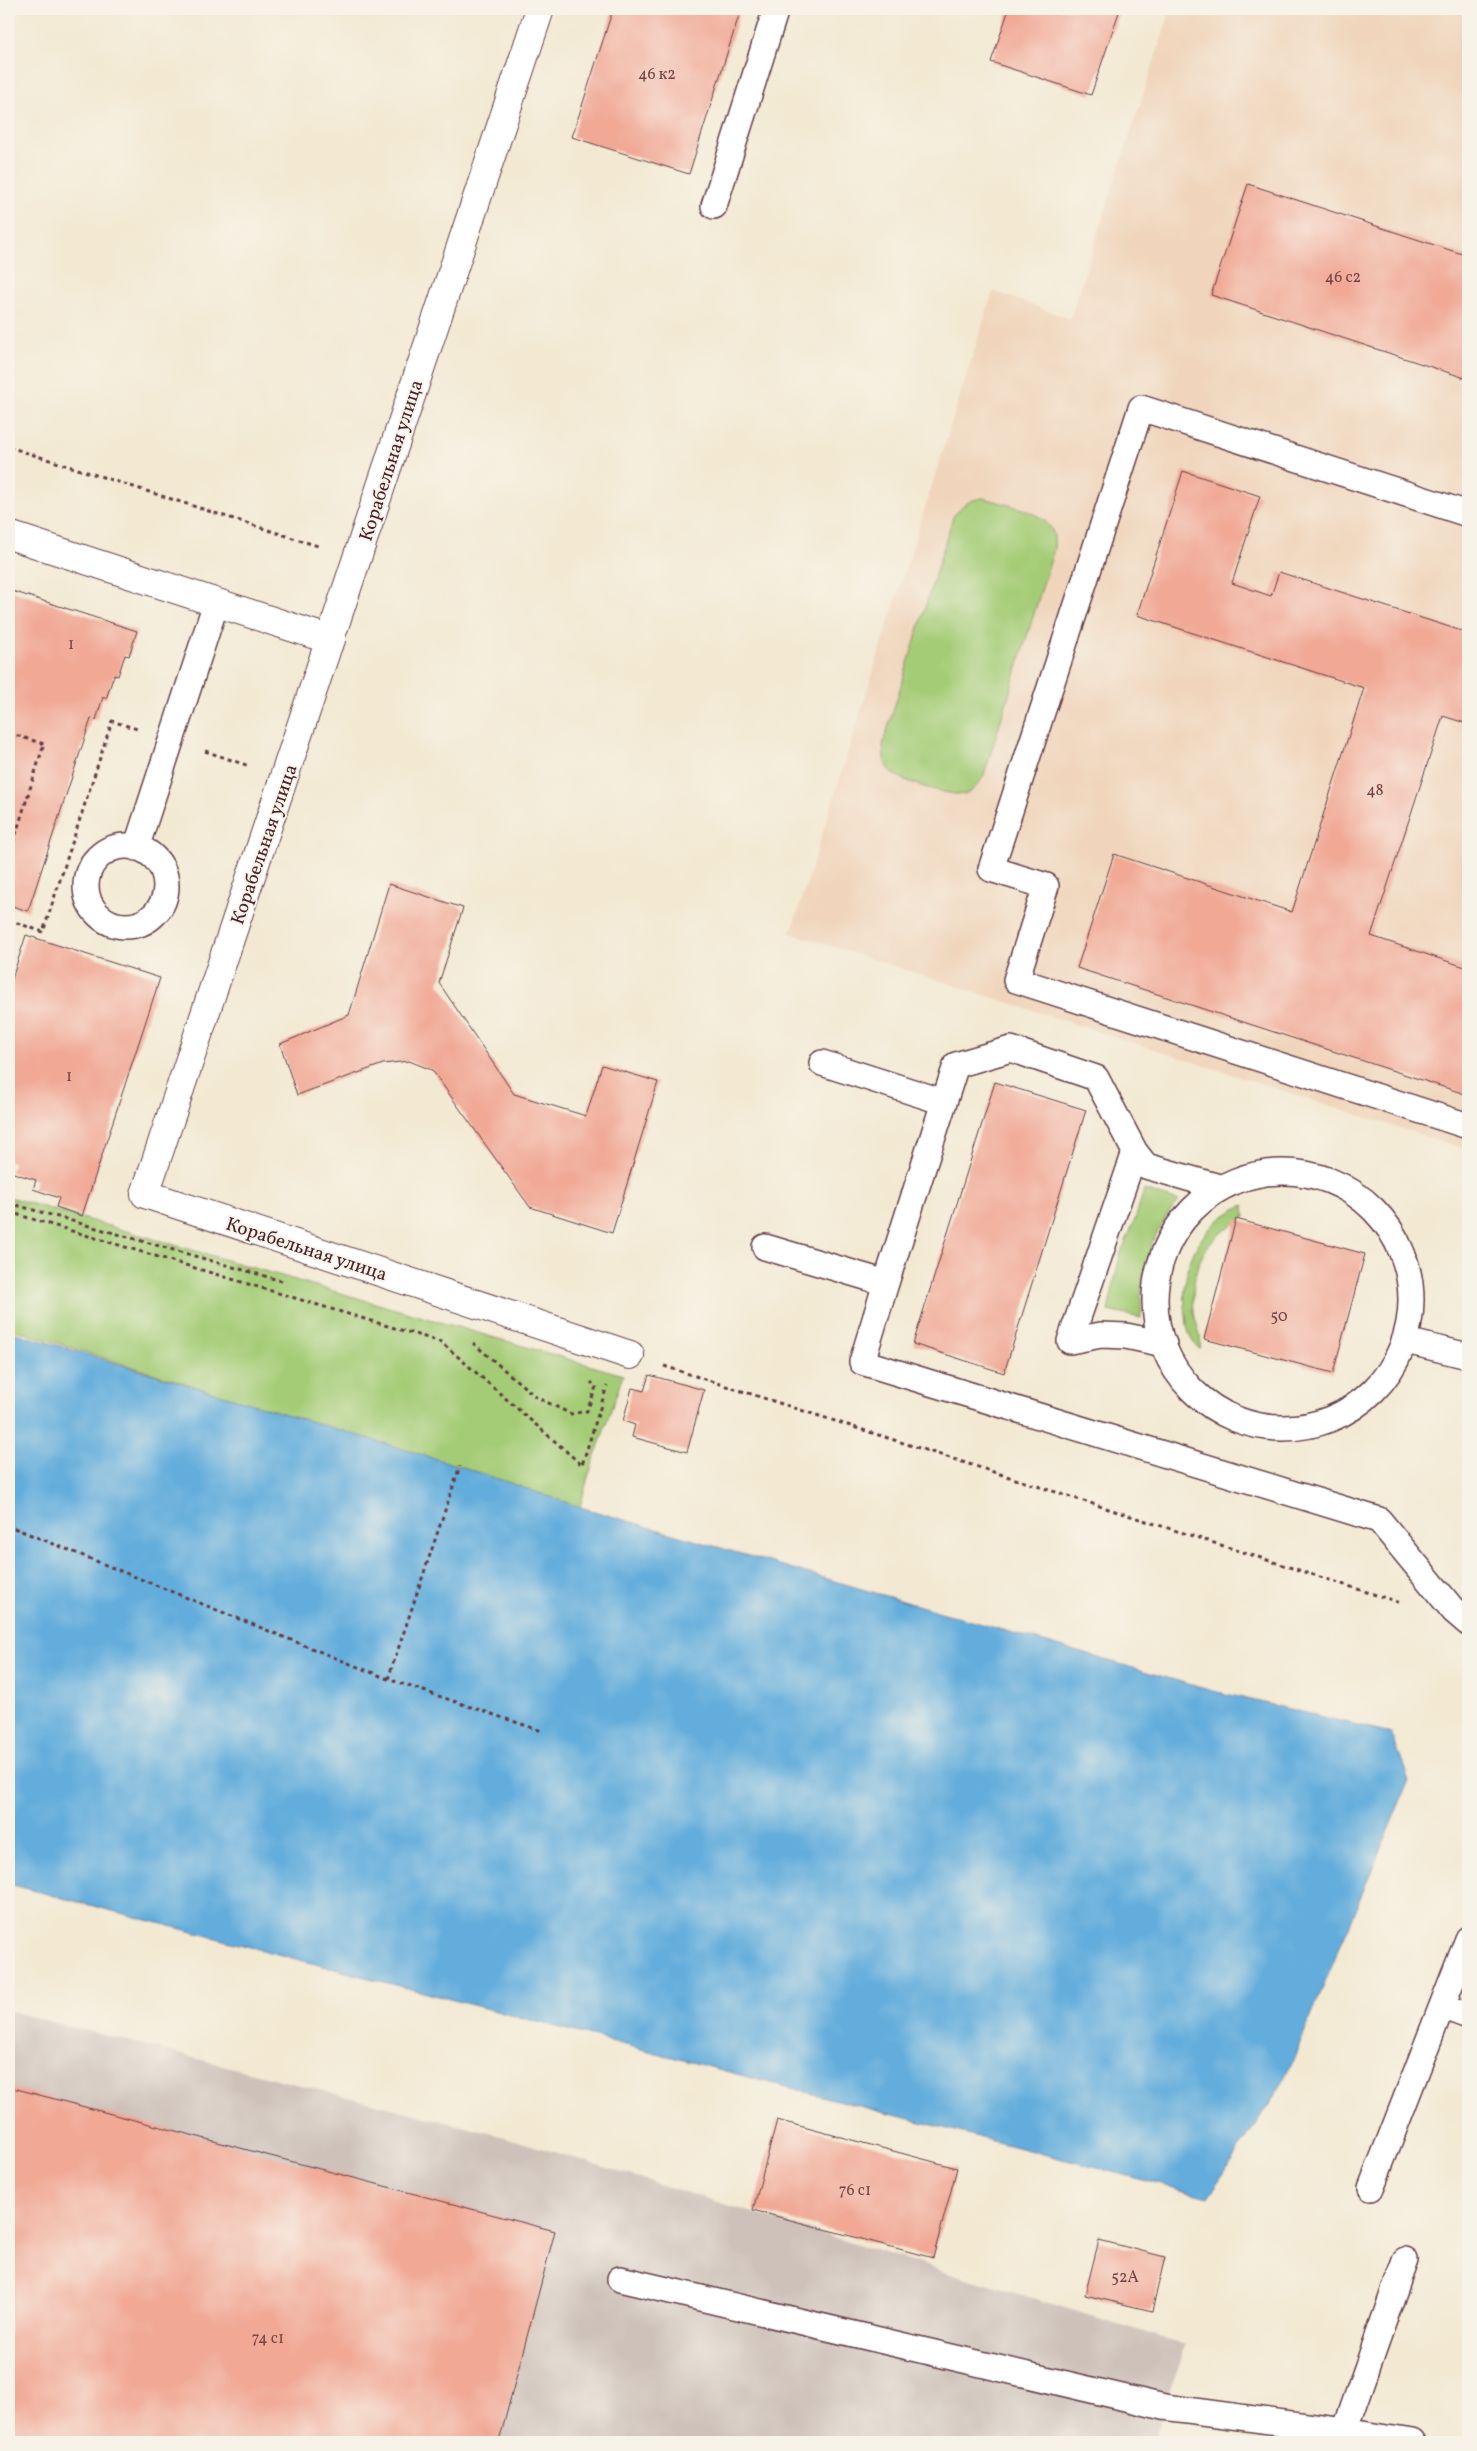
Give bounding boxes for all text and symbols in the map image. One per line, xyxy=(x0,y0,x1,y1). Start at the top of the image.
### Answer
house number: 46 к2 xyxy=(638,64,676,86)
house number: 46 с2 xyxy=(1325,267,1361,289)
street label: Корабельная улица xyxy=(354,377,430,545)
house number: 1 xyxy=(68,634,74,656)
street label: Корабельная улица xyxy=(225,761,305,928)
house number: 48 xyxy=(1366,780,1384,802)
house number: 1 xyxy=(66,1066,72,1088)
street label: Корабельная улица xyxy=(222,1212,390,1288)
house number: 50 xyxy=(1271,1306,1288,1328)
house number: 76 с1 xyxy=(839,2180,871,2202)
house number: 52А xyxy=(1111,2267,1139,2289)
house number: 74 с1 xyxy=(252,2328,284,2350)

